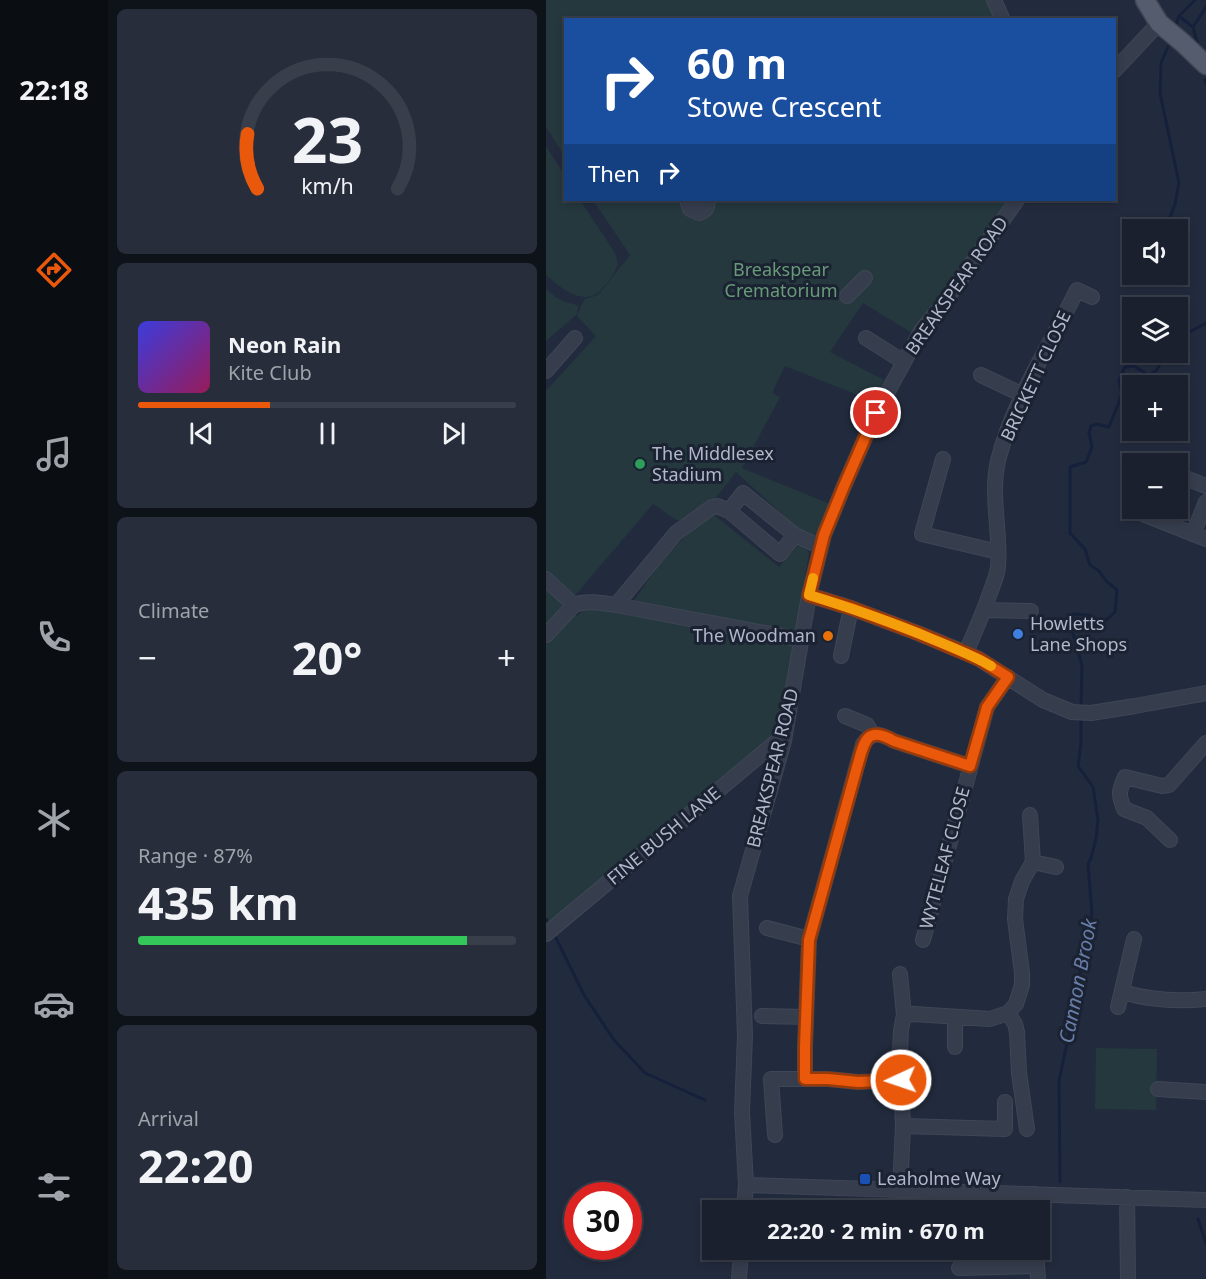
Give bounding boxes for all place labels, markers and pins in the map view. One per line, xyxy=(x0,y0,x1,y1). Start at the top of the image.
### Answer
pin xyxy=(850,387,901,438)
place label: The Middlesex Stadium xyxy=(652,441,774,486)
marker: The Middlesex Stadium xyxy=(633,457,647,471)
place label: Howletts Lane Shops xyxy=(1030,611,1127,656)
place label: The Woodman xyxy=(693,623,816,647)
marker: Howletts Lane Shops xyxy=(1011,627,1025,641)
marker: The Woodman xyxy=(821,629,835,643)
place label: Leaholme Way xyxy=(877,1166,1001,1190)
marker: Leaholme Way xyxy=(858,1172,872,1186)

